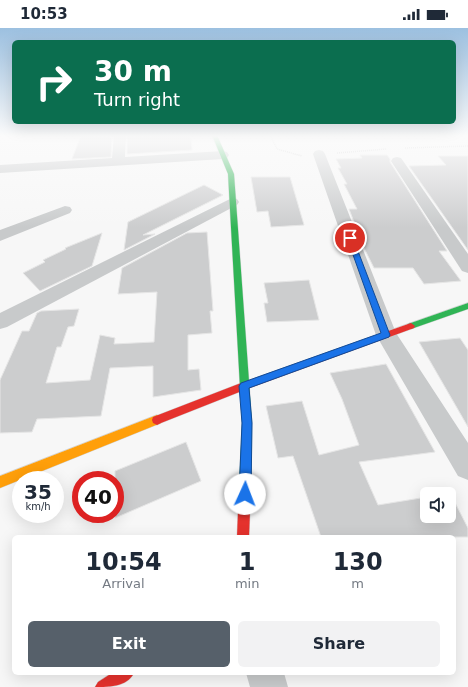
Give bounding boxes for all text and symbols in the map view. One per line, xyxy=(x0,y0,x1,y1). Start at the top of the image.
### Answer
text: 10:53 xyxy=(20,5,68,23)
text: 30 m xyxy=(94,55,172,88)
icon: right xyxy=(28,56,80,108)
text: Turn right xyxy=(94,89,180,110)
pin xyxy=(333,221,367,255)
icon: arrive xyxy=(339,227,361,249)
speed limit sign: 40 xyxy=(72,471,124,523)
position arrow xyxy=(224,473,266,515)
text: 35 xyxy=(24,480,52,504)
map controls xyxy=(420,487,456,523)
button: sound xyxy=(420,487,456,523)
text: km/h xyxy=(25,501,51,512)
text: 10:54 xyxy=(85,548,162,576)
text: 1 xyxy=(239,548,255,576)
text: 130 xyxy=(333,548,383,576)
text: Arrival xyxy=(102,576,145,591)
text: min xyxy=(235,576,259,591)
text: m xyxy=(351,576,364,591)
button: Exit xyxy=(28,621,230,667)
button: Share xyxy=(238,621,440,667)

